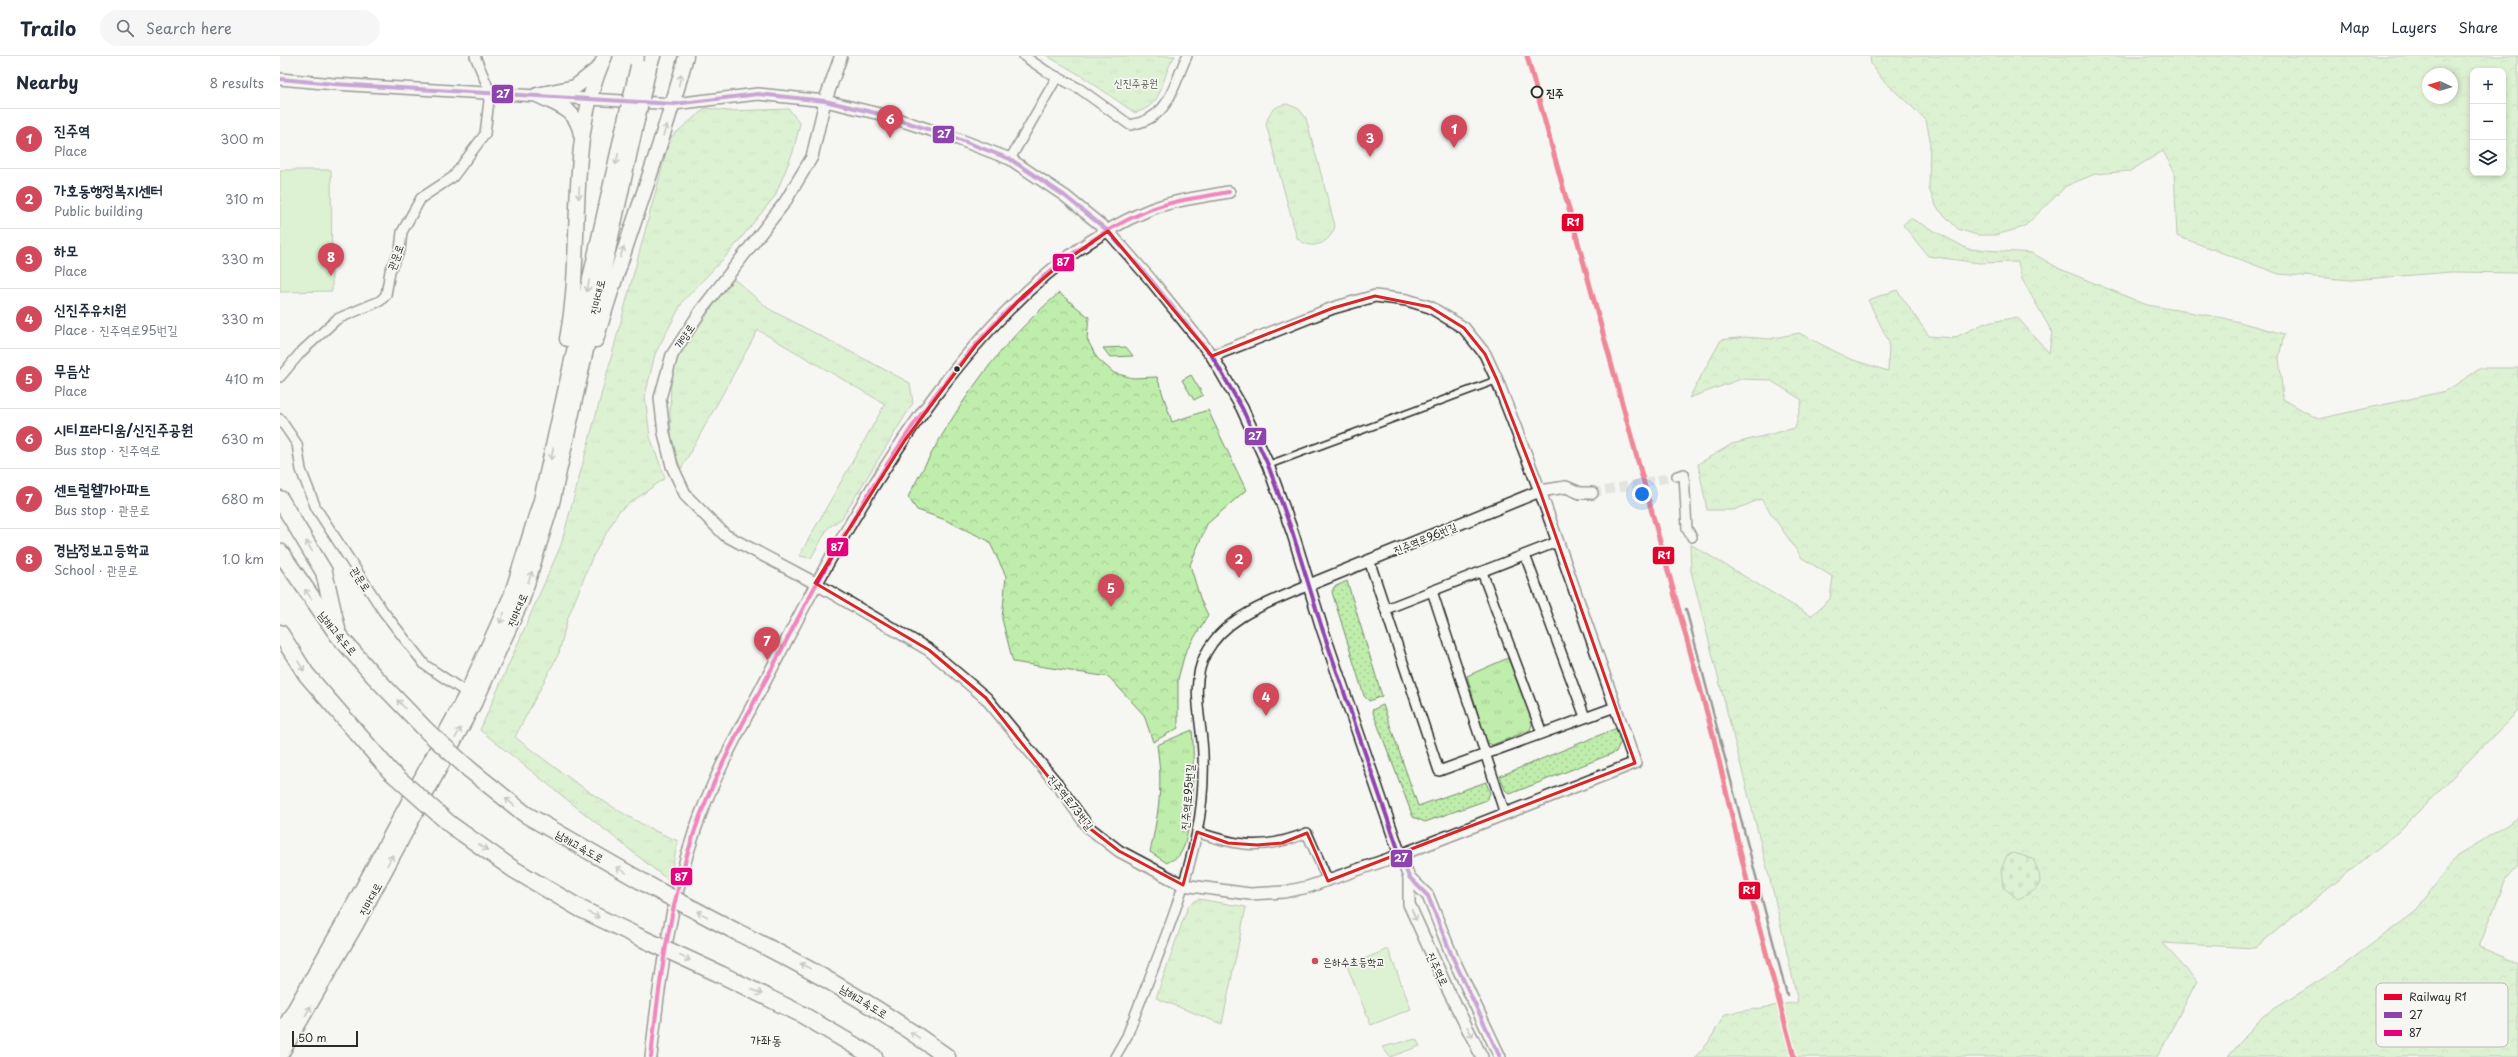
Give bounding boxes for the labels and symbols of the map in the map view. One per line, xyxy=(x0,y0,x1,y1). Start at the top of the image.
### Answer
north arrow xyxy=(2422,68,2458,104)
one-way arrow xyxy=(676,74,684,87)
park label: 신진주공원 xyxy=(1114,74,1158,91)
line badge: 27 xyxy=(491,84,514,104)
place label: 진주 xyxy=(1546,84,1564,101)
text: 27 xyxy=(496,85,511,102)
marker: 진주 xyxy=(1530,85,1544,99)
pin: 6 xyxy=(877,105,903,138)
pin: 1 xyxy=(1441,115,1467,148)
one-way arrow xyxy=(662,123,669,136)
pin: 3 xyxy=(1357,124,1383,157)
line badge: 27 xyxy=(932,125,955,144)
text: 27 xyxy=(937,125,952,142)
one-way arrow xyxy=(612,152,620,165)
one-way arrow xyxy=(575,186,582,199)
line badge: R1 xyxy=(1561,213,1584,232)
text: R1 xyxy=(1567,213,1579,230)
street label: 관문로 xyxy=(382,241,408,272)
pin: 8 xyxy=(318,243,344,276)
one-way arrow xyxy=(619,246,626,259)
line badge: 87 xyxy=(1052,253,1075,272)
text: 87 xyxy=(1056,253,1070,270)
street label: 진마대로 xyxy=(585,278,609,316)
one-way arrow xyxy=(583,279,591,292)
street label: 개양로 xyxy=(670,320,699,352)
unlabelled marker xyxy=(952,364,962,374)
line badge: 27 xyxy=(1244,427,1267,446)
text: 27 xyxy=(1248,427,1263,444)
one-way arrow xyxy=(547,447,555,460)
your location xyxy=(1632,484,1652,504)
street label: 진주역로96번길 xyxy=(1391,518,1459,558)
line badge: 87 xyxy=(826,537,849,557)
text: 87 xyxy=(830,538,844,555)
one-way arrow xyxy=(304,540,312,552)
pin: 2 xyxy=(1226,545,1252,578)
line badge: R1 xyxy=(1652,546,1675,565)
text: R1 xyxy=(1658,546,1670,563)
street label: 관문로 xyxy=(347,563,375,595)
one-way arrow xyxy=(527,571,534,584)
pin: 5 xyxy=(1098,574,1124,607)
one-way arrow xyxy=(304,589,312,600)
street label: 진마대로 xyxy=(502,590,532,630)
street label: 남해고속도로 xyxy=(315,607,361,659)
one-way arrow xyxy=(498,612,506,624)
pin: 7 xyxy=(754,627,780,660)
one-way arrow xyxy=(297,660,305,671)
pin: 4 xyxy=(1253,683,1279,716)
one-way arrow xyxy=(396,699,406,709)
one-way arrow xyxy=(455,728,463,740)
street label: 진주역로95번길 xyxy=(1176,763,1198,831)
street label: 진주역로73번길 xyxy=(1044,771,1098,833)
one-way arrow xyxy=(504,797,515,806)
street label: 남해고속도로 xyxy=(553,825,607,867)
one-way arrow xyxy=(477,843,488,851)
line badge: 27 xyxy=(1390,849,1413,868)
text: 27 xyxy=(1394,849,1409,866)
one-way arrow xyxy=(387,855,395,867)
one-way arrow xyxy=(615,865,627,873)
line badge: 87 xyxy=(670,867,693,886)
text: 87 xyxy=(674,868,688,885)
street label: 진마대로 xyxy=(354,879,386,919)
line badge: R1 xyxy=(1738,881,1761,900)
text: R1 xyxy=(1743,881,1755,898)
one-way arrow xyxy=(1410,908,1418,920)
one-way arrow xyxy=(696,909,708,917)
one-way arrow xyxy=(587,912,599,919)
street label: 진주역로 xyxy=(1423,949,1453,989)
place label: 은하수초등학교 xyxy=(1323,953,1385,970)
one-way arrow xyxy=(678,955,690,962)
marker: 은하수초등학교 xyxy=(1310,956,1320,966)
one-way arrow xyxy=(799,962,811,969)
street label: 남해고속도로 xyxy=(837,980,891,1022)
legend xyxy=(2376,983,2508,1047)
text: Railway R1 xyxy=(2409,988,2467,1005)
one-way arrow xyxy=(751,989,763,996)
one-way arrow xyxy=(304,1005,312,1017)
text: 27 xyxy=(2409,1006,2423,1023)
text: 87 xyxy=(2409,1024,2422,1041)
one-way arrow xyxy=(1466,1026,1474,1038)
scale bar xyxy=(292,1029,358,1048)
district label: 가좌동 xyxy=(750,1030,782,1049)
one-way arrow xyxy=(910,1031,921,1039)

